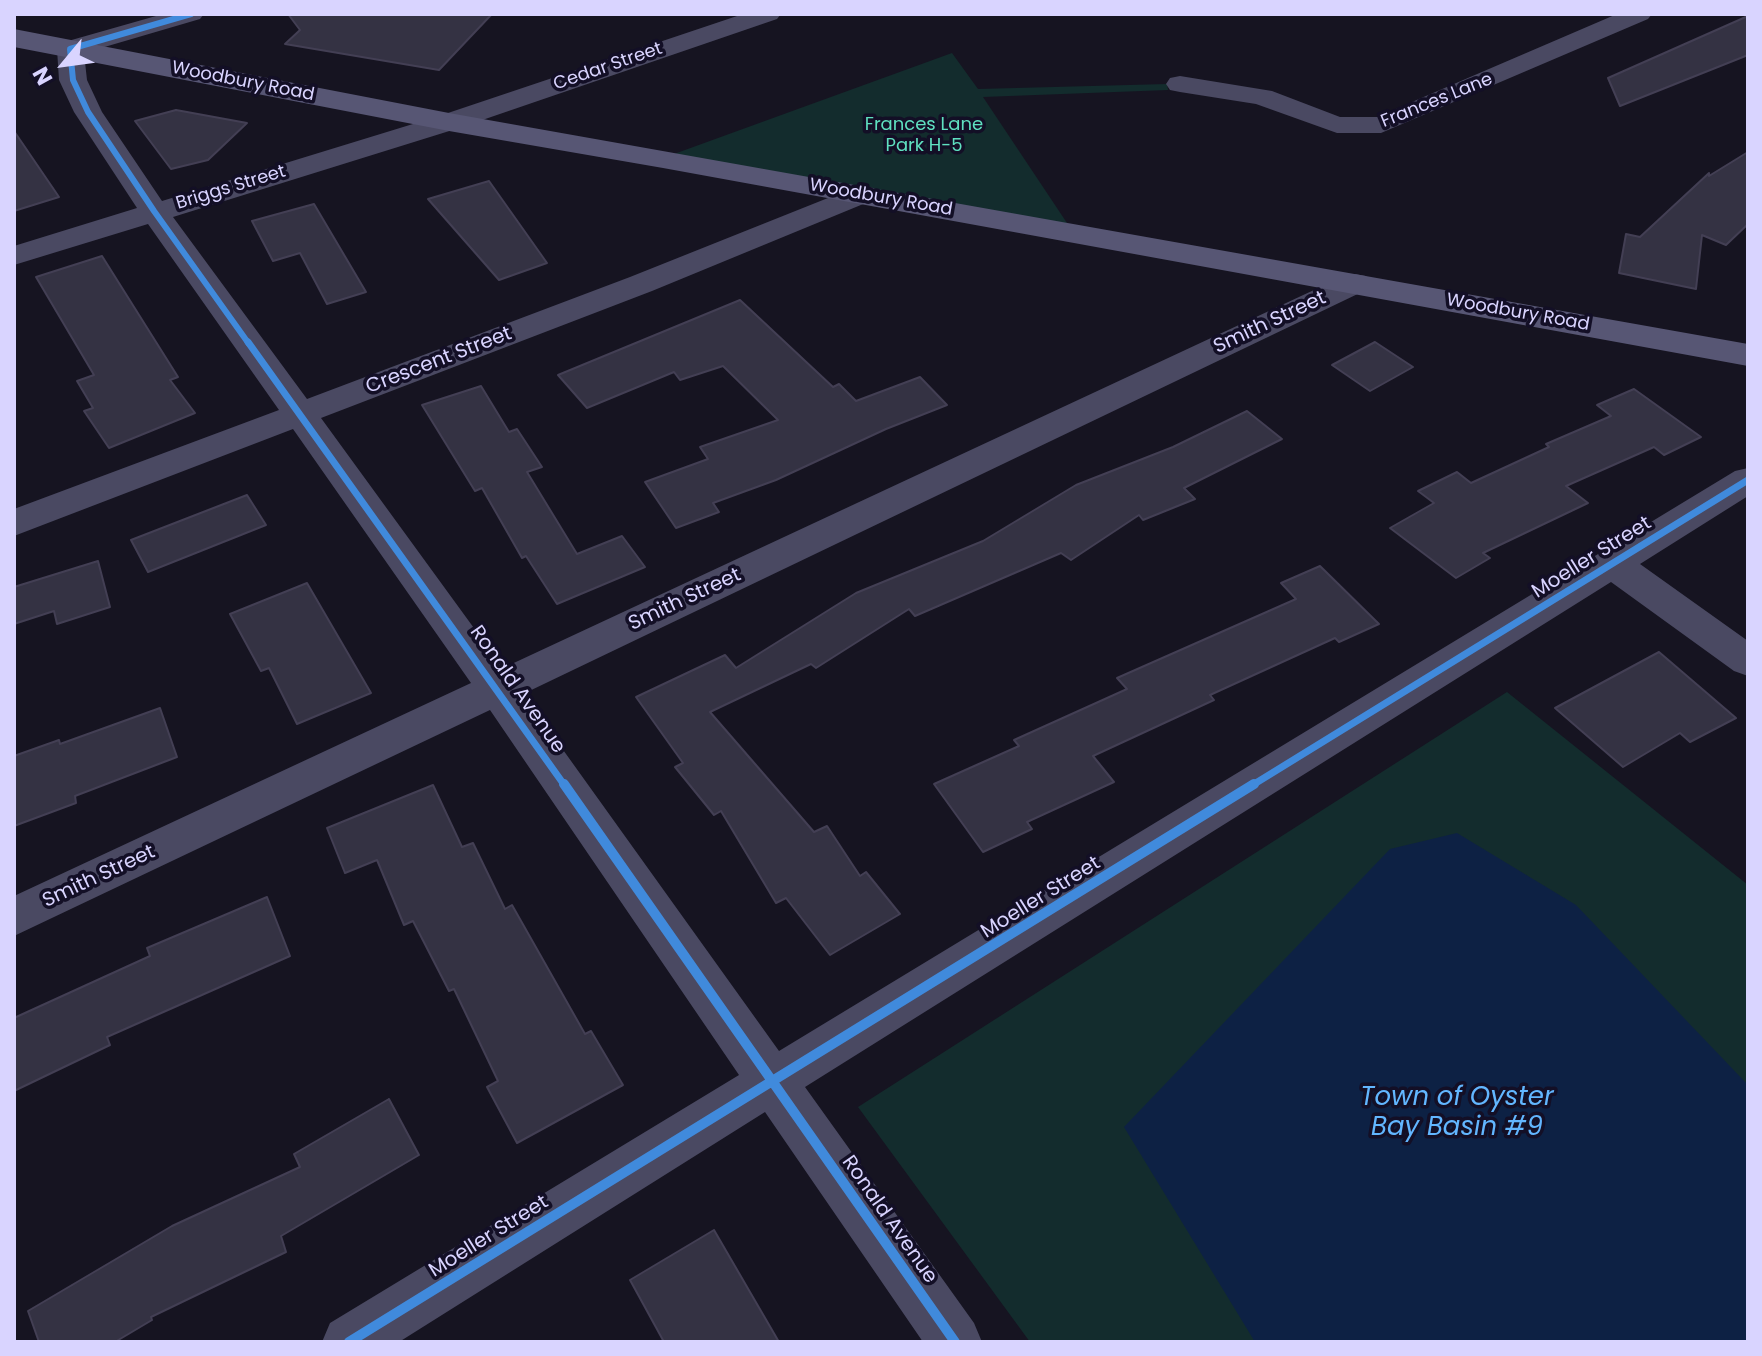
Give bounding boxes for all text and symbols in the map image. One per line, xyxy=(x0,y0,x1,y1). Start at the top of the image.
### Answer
north arrow xyxy=(24,24,104,104)
street label: Cedar Street xyxy=(551,38,665,96)
street label: Woodbury Road xyxy=(170,58,316,106)
text: N xyxy=(25,61,60,91)
street label: Frances Lane xyxy=(1378,69,1496,133)
park label: Frances Lane Park H-5 xyxy=(865,114,983,156)
street label: Briggs Street xyxy=(174,161,288,215)
street label: Woodbury Road xyxy=(808,175,954,221)
street label: Smith Street xyxy=(1210,287,1330,359)
street label: Woodbury Road xyxy=(1445,290,1591,336)
street label: Crescent Street xyxy=(363,322,515,400)
street label: Moeller Street xyxy=(1528,512,1656,604)
street label: Smith Street xyxy=(625,564,745,636)
street label: Ronald Avenue xyxy=(464,622,570,758)
street label: Smith Street xyxy=(39,841,159,913)
street label: Moeller Street xyxy=(977,852,1105,944)
water label: Town of Oyster Bay Basin #9 xyxy=(1360,1082,1554,1144)
street label: Ronald Avenue xyxy=(836,1152,942,1288)
street label: Moeller Street xyxy=(425,1191,553,1283)

